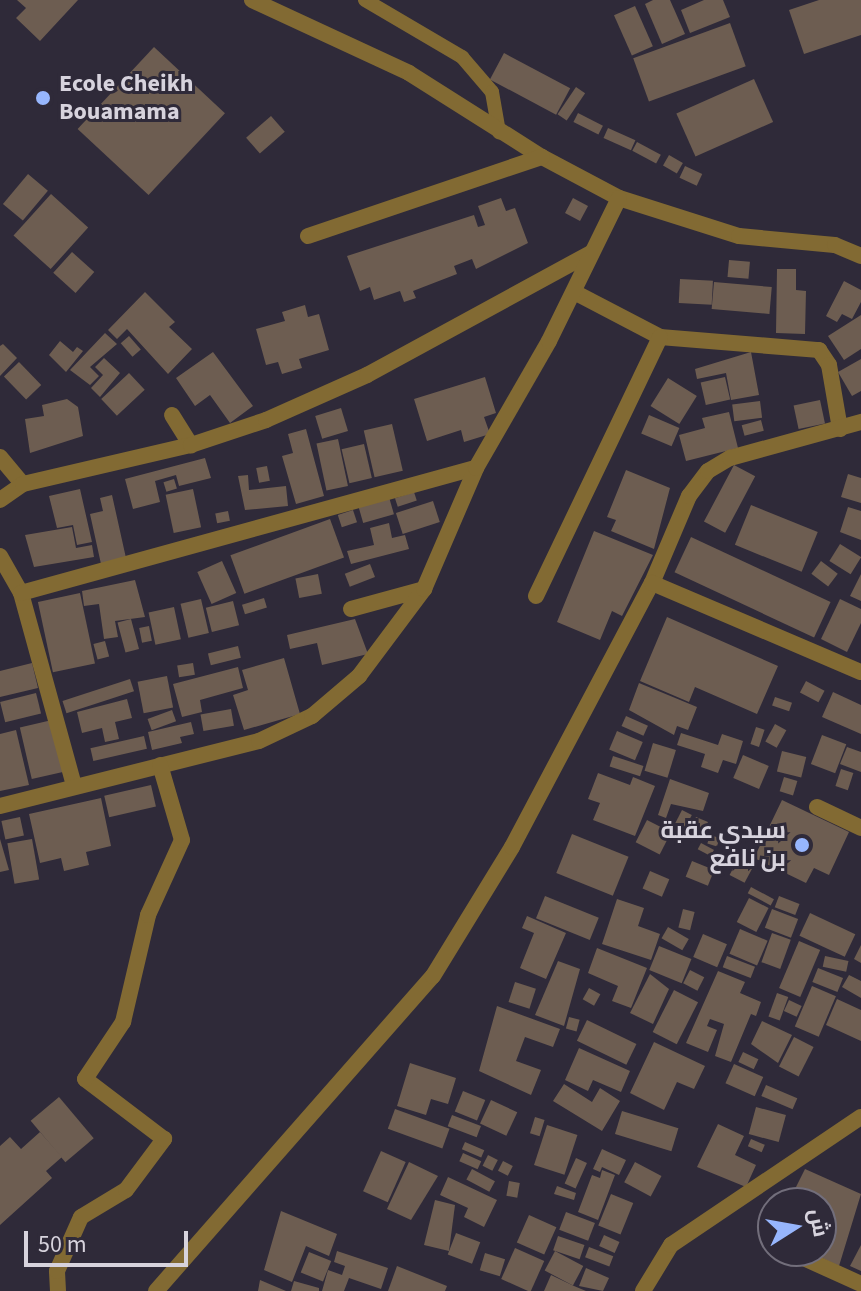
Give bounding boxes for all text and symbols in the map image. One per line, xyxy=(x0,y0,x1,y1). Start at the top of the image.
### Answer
place label: Ecole Cheikh Bouamama xyxy=(59,70,193,126)
marker: Ecole Cheikh Bouamama xyxy=(34,89,52,107)
place label: سيدي عقبة بن نافع xyxy=(660,817,786,873)
marker: سيدي عقبة بن نافع xyxy=(793,836,811,854)
north arrow xyxy=(757,1187,837,1267)
text: ش xyxy=(800,1206,837,1240)
scale bar xyxy=(28,1215,192,1265)
text: 50 m xyxy=(38,1227,87,1262)

